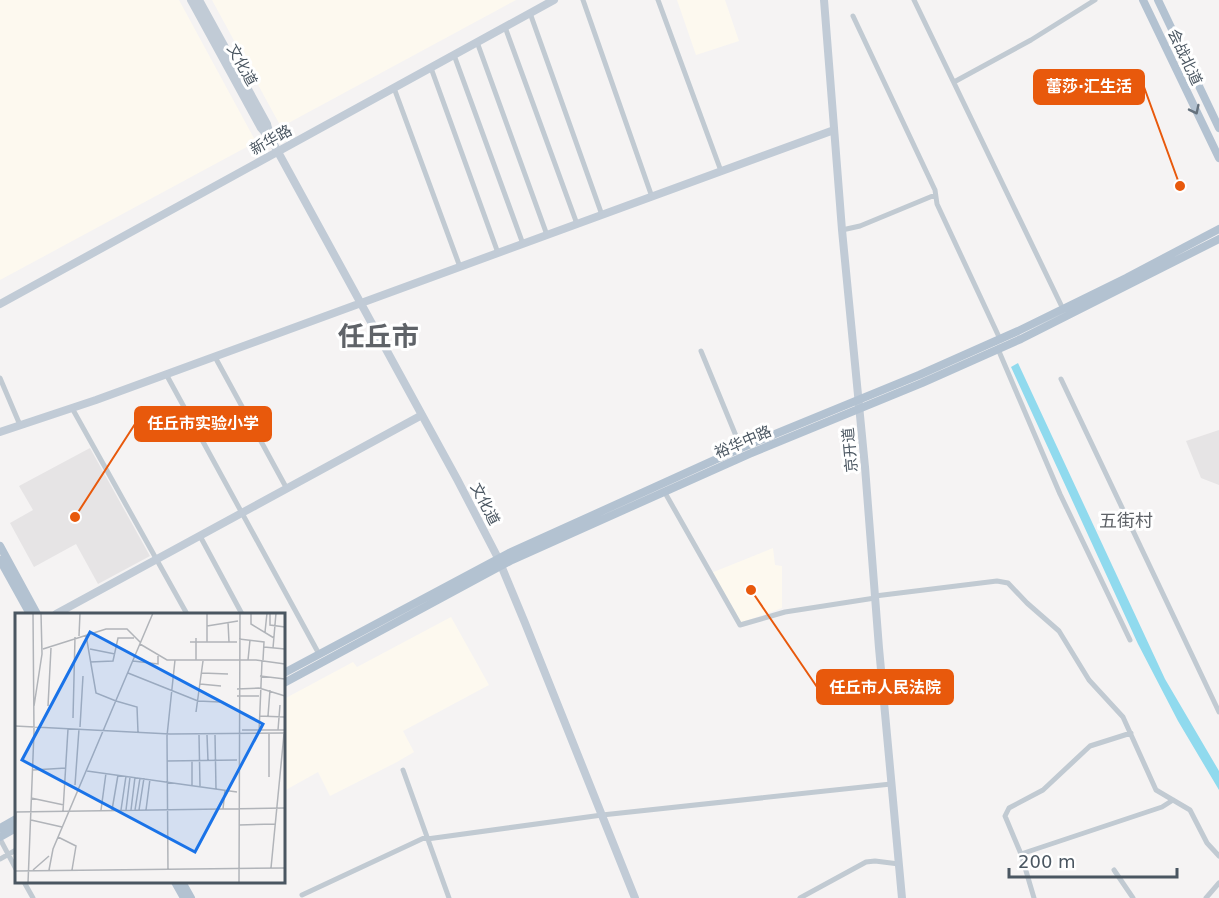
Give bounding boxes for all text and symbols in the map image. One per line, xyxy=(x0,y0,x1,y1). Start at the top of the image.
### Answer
street label: 会战北道 xyxy=(1164,26,1206,88)
street label: 文化道 xyxy=(223,41,261,89)
callout: 蕾莎·汇生活 xyxy=(1034,70,1144,104)
text: 蕾莎·汇生活 xyxy=(1046,77,1132,96)
one-way arrow xyxy=(1187,103,1199,114)
street label: 新华路 xyxy=(247,121,295,159)
district label: 任丘市 xyxy=(338,321,419,352)
callout: 任丘市实验小学 xyxy=(135,407,271,441)
text: 任丘市实验小学 xyxy=(147,414,259,433)
street label: 裕华中路 xyxy=(712,422,774,462)
street label: 京开道 xyxy=(839,427,861,473)
street label: 文化道 xyxy=(467,480,503,528)
district label: 五街村 xyxy=(1099,510,1153,531)
inset map xyxy=(15,613,285,883)
callout: 任丘市人民法院 xyxy=(817,670,953,704)
text: 任丘市人民法院 xyxy=(829,678,941,697)
scale bar xyxy=(1009,841,1177,879)
text: 200 m xyxy=(1018,851,1076,872)

